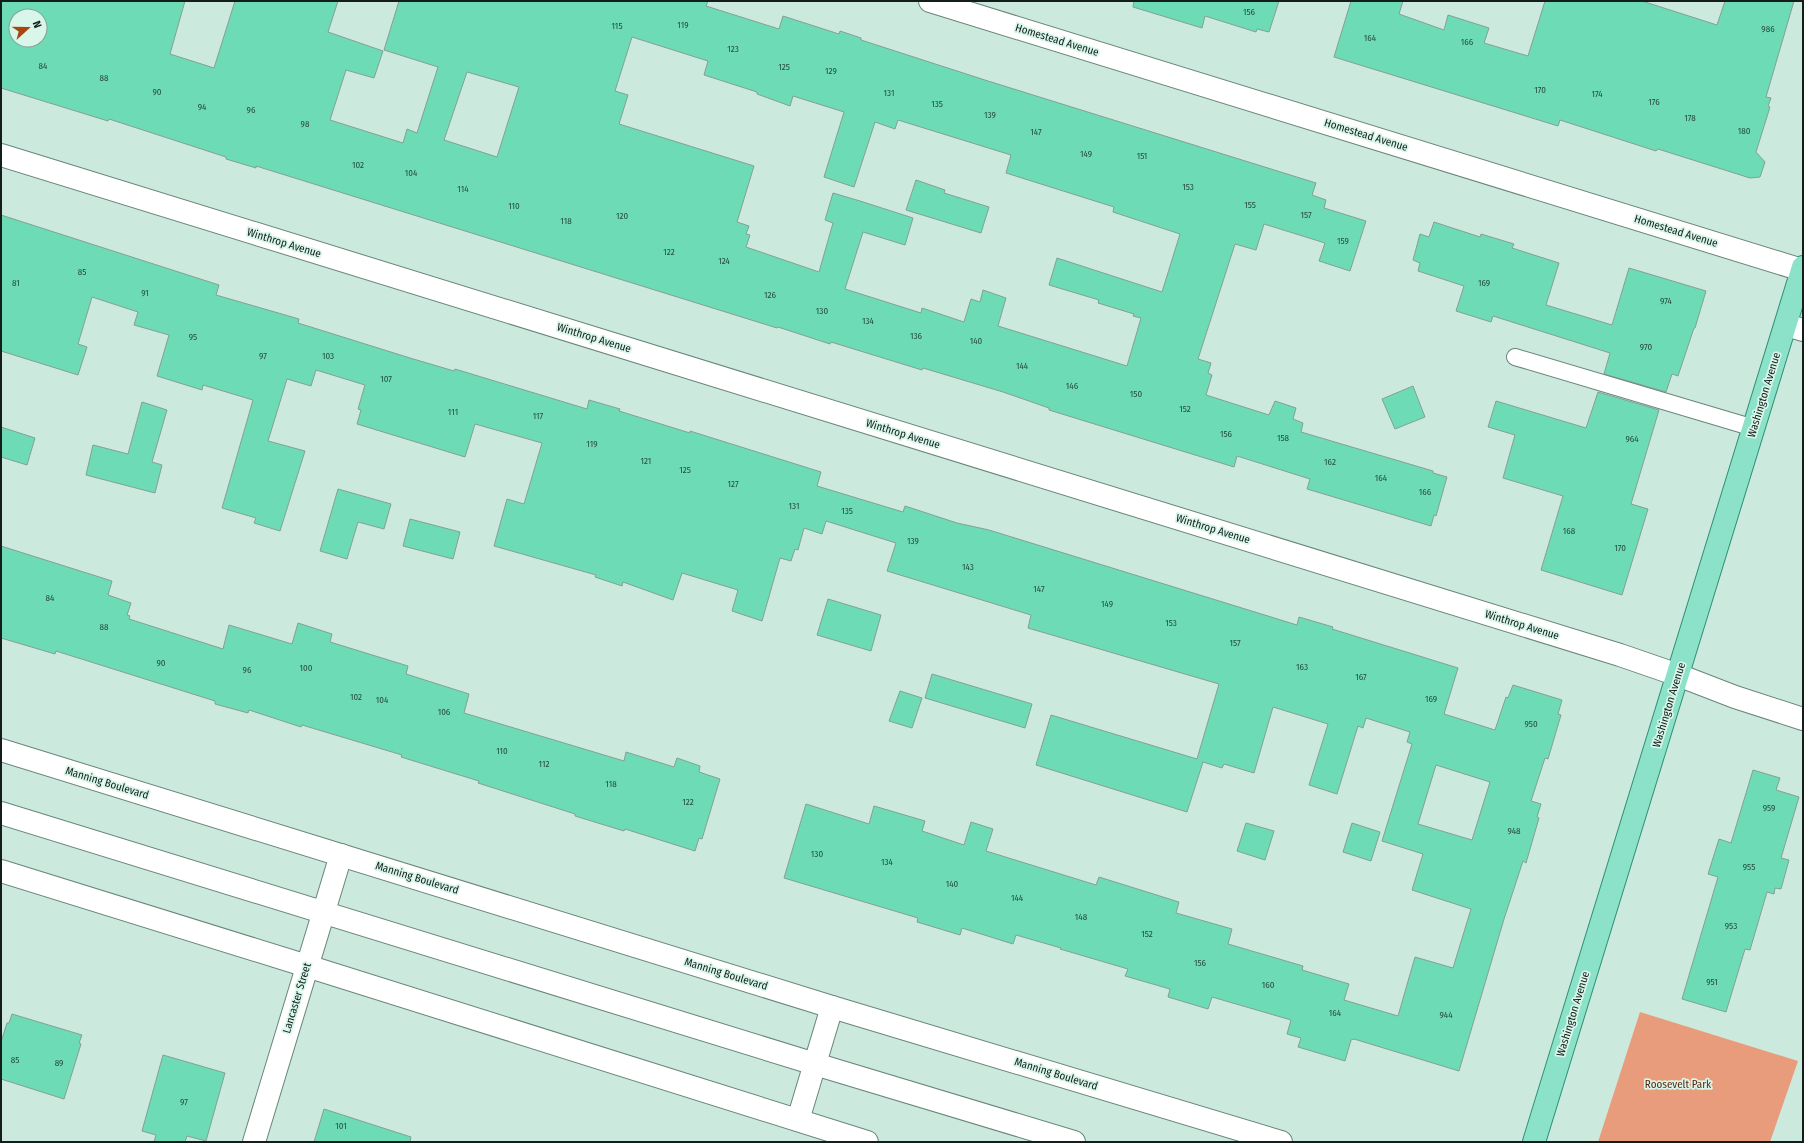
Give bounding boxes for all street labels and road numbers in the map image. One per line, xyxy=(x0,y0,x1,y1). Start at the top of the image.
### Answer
street label: Homestead Avenue xyxy=(1014,21,1100,59)
street label: Homestead Avenue xyxy=(1323,116,1409,154)
street label: Homestead Avenue xyxy=(1633,212,1719,250)
street label: Winthrop Avenue xyxy=(245,226,323,260)
street label: Winthrop Avenue xyxy=(555,321,633,355)
street label: Washington Avenue xyxy=(1745,351,1783,439)
street label: Winthrop Avenue xyxy=(864,417,942,451)
street label: Winthrop Avenue xyxy=(1174,512,1252,546)
street label: Winthrop Avenue xyxy=(1483,608,1561,642)
street label: Washington Avenue xyxy=(1650,661,1688,749)
street label: Manning Boulevard xyxy=(64,764,150,802)
street label: Manning Boulevard xyxy=(374,859,460,897)
street label: Manning Boulevard xyxy=(683,955,769,993)
street label: Lancaster Street xyxy=(280,961,314,1035)
street label: Washington Avenue xyxy=(1554,970,1592,1058)
street label: Manning Boulevard xyxy=(1013,1055,1099,1093)

